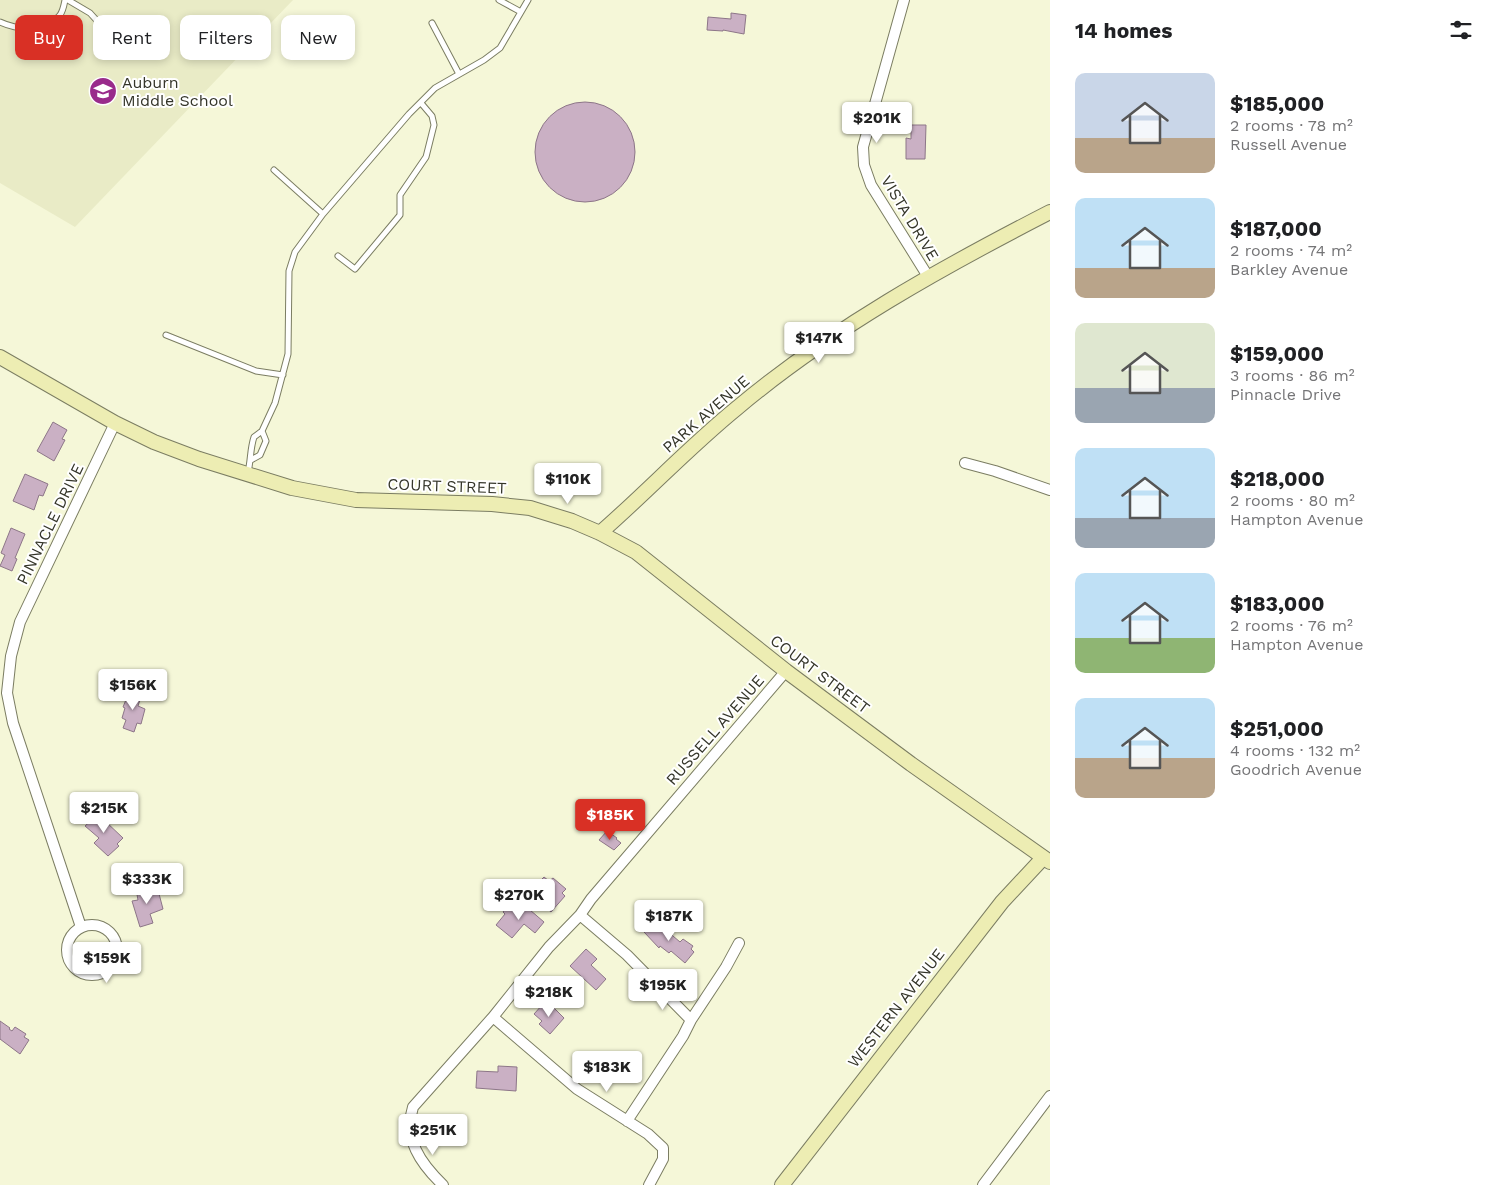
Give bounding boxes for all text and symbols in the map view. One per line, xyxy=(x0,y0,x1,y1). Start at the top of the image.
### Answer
chip: Buy xyxy=(15,15,83,60)
chip: Rent xyxy=(93,15,170,60)
chip: Filters xyxy=(180,15,271,60)
chip: New xyxy=(281,15,355,60)
icon: filters xyxy=(1447,16,1475,44)
text: 14 homes xyxy=(1075,18,1172,43)
place label: Auburn Middle School xyxy=(122,73,233,110)
school or university icon: Auburn Middle School xyxy=(88,76,118,106)
text: $185,000 xyxy=(1230,91,1324,116)
icon: home xyxy=(1115,93,1175,153)
pin: $201K xyxy=(842,102,912,144)
text: $201K xyxy=(853,108,901,127)
text: 2 rooms · 78 m² xyxy=(1230,116,1353,135)
text: Russell Avenue xyxy=(1230,135,1347,154)
street label: VISTA DRIVE xyxy=(877,172,943,264)
text: $187,000 xyxy=(1230,216,1322,241)
icon: home xyxy=(1115,218,1175,278)
text: 2 rooms · 74 m² xyxy=(1230,241,1352,260)
text: Barkley Avenue xyxy=(1230,260,1348,279)
pin: $147K xyxy=(784,322,854,364)
text: $147K xyxy=(795,328,843,347)
text: $159,000 xyxy=(1230,341,1324,366)
icon: home xyxy=(1115,343,1175,403)
text: 3 rooms · 86 m² xyxy=(1230,366,1355,385)
street label: PARK AVENUE xyxy=(659,371,753,457)
text: Pinnacle Drive xyxy=(1230,385,1341,404)
street label: PINNACLE DRIVE xyxy=(13,461,87,587)
pin: $110K xyxy=(533,462,603,505)
text: $218,000 xyxy=(1230,466,1325,491)
icon: home xyxy=(1115,468,1175,528)
text: $110K xyxy=(545,469,591,488)
street label: COURT STREET xyxy=(387,474,507,498)
text: 2 rooms · 80 m² xyxy=(1230,491,1355,510)
text: Hampton Avenue xyxy=(1230,510,1363,529)
text: $183,000 xyxy=(1230,591,1324,616)
icon: home xyxy=(1115,593,1175,653)
text: 2 rooms · 76 m² xyxy=(1230,616,1353,635)
street label: COURT STREET xyxy=(767,630,874,718)
text: Hampton Avenue xyxy=(1230,635,1363,654)
pin: $156K xyxy=(98,668,168,711)
street label: RUSSELL AVENUE xyxy=(662,671,768,789)
text: $156K xyxy=(109,675,157,694)
text: $251,000 xyxy=(1230,716,1324,741)
icon: home xyxy=(1115,718,1175,778)
text: 4 rooms · 132 m² xyxy=(1230,741,1360,760)
text: Goodrich Avenue xyxy=(1230,760,1362,779)
pin: $215K xyxy=(69,792,139,834)
text: $215K xyxy=(80,798,128,817)
pin: $185K xyxy=(575,798,645,841)
text: $185K xyxy=(586,805,634,824)
pin: $333K xyxy=(112,862,182,905)
text: $333K xyxy=(122,869,172,888)
pin: $270K xyxy=(484,878,554,921)
text: $270K xyxy=(494,885,544,904)
pin: $187K xyxy=(634,900,704,942)
text: $187K xyxy=(645,906,693,925)
pin: $159K xyxy=(72,942,142,984)
street label: WESTERN AVENUE xyxy=(844,945,948,1071)
text: $159K xyxy=(83,948,131,967)
pin: $195K xyxy=(628,968,698,1011)
text: $195K xyxy=(639,975,687,994)
pin: $218K xyxy=(514,976,584,1018)
text: $218K xyxy=(525,982,573,1001)
pin: $183K xyxy=(572,1050,642,1093)
text: $183K xyxy=(583,1057,631,1076)
pin: $251K xyxy=(398,1114,468,1156)
text: $251K xyxy=(409,1120,457,1139)

